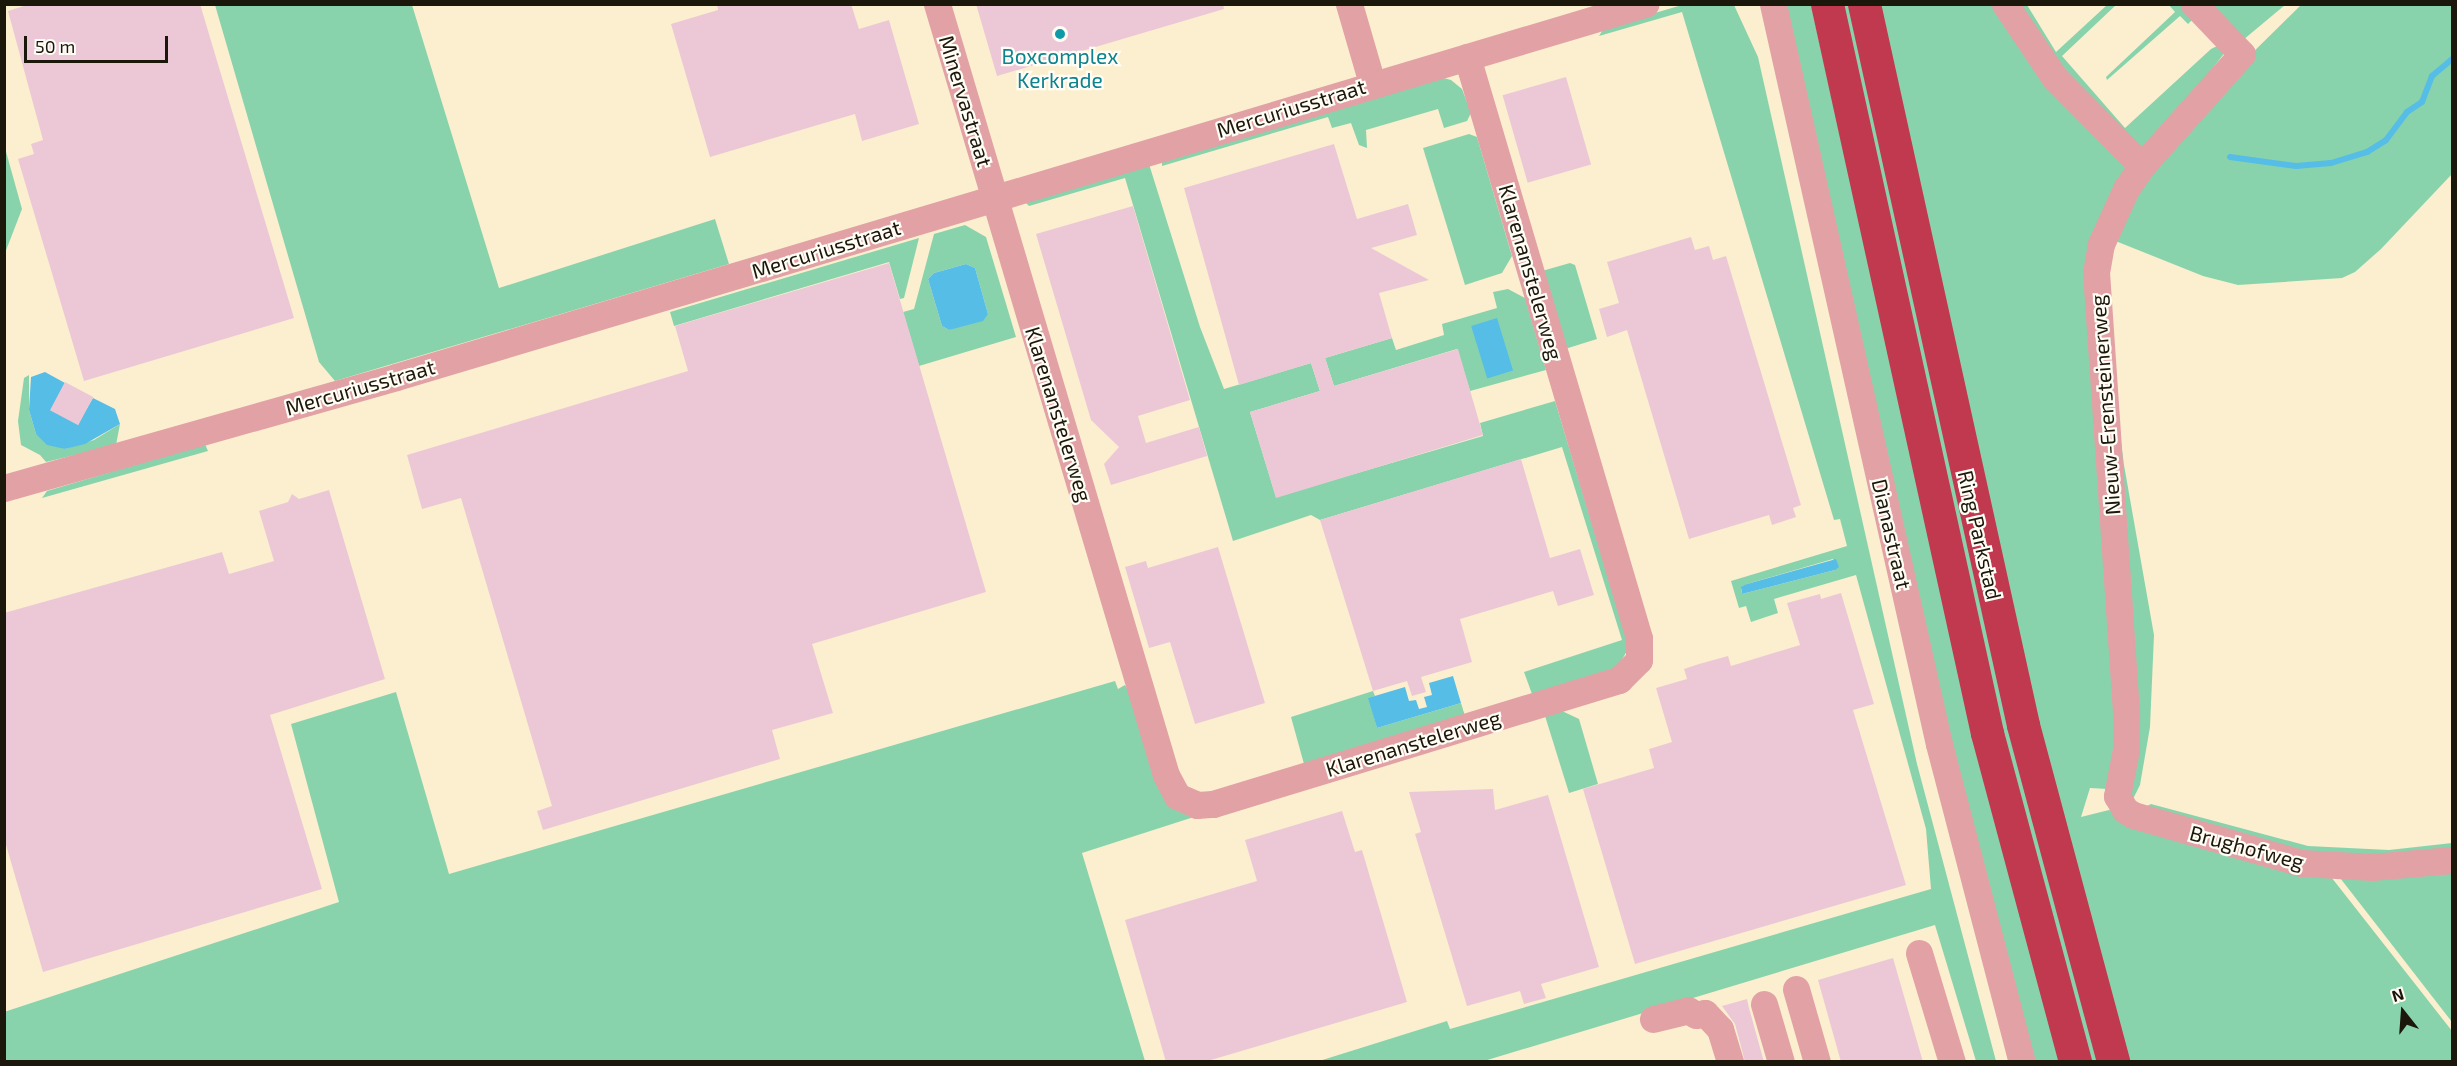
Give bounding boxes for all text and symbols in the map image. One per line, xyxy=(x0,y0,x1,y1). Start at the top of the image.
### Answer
scale bar xyxy=(27,24,171,62)
marker: Boxcomplex Kerkrade xyxy=(1053,27,1067,41)
street label: Minervastraat xyxy=(934,32,998,170)
text: 50 m xyxy=(35,35,75,57)
place label: Boxcomplex Kerkrade xyxy=(1002,43,1118,93)
street label: Mercuriusstraat xyxy=(1213,73,1369,143)
street label: Klarenanstelerweg xyxy=(1494,181,1568,363)
street label: Mercuriusstraat xyxy=(748,214,904,284)
street label: Nieuw-Erensteinerweg xyxy=(2085,294,2125,516)
street label: Klarenanstelerweg xyxy=(1020,323,1098,505)
street label: Mercuriusstraat xyxy=(282,354,438,420)
street label: Ring Parkstad xyxy=(1953,468,2007,602)
street label: Dianastraat xyxy=(1867,476,1917,592)
street label: Klarenanstelerweg xyxy=(1322,704,1504,782)
street label: Brughofweg xyxy=(2187,820,2307,874)
north arrow xyxy=(2373,982,2433,1042)
text: N xyxy=(2389,984,2406,1005)

